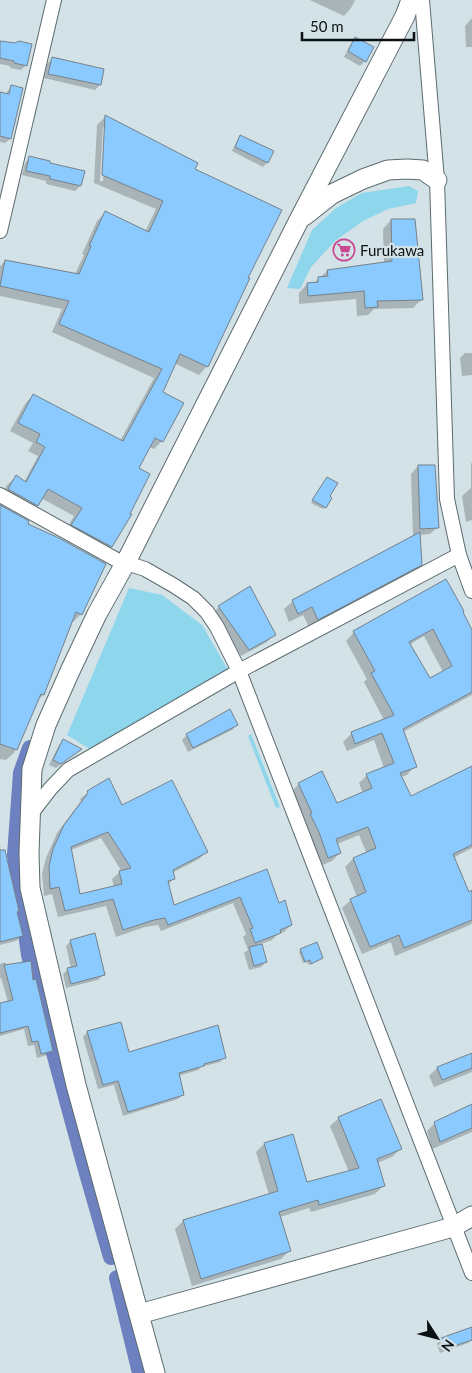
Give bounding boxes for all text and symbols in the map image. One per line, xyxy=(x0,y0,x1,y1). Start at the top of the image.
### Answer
scale bar xyxy=(302,10,414,42)
text: 50 m xyxy=(310,17,344,35)
supermarket icon: Furukawa xyxy=(332,238,356,262)
place label: Furukawa xyxy=(360,241,424,259)
north arrow xyxy=(412,1313,462,1363)
text: N xyxy=(438,1337,458,1355)

